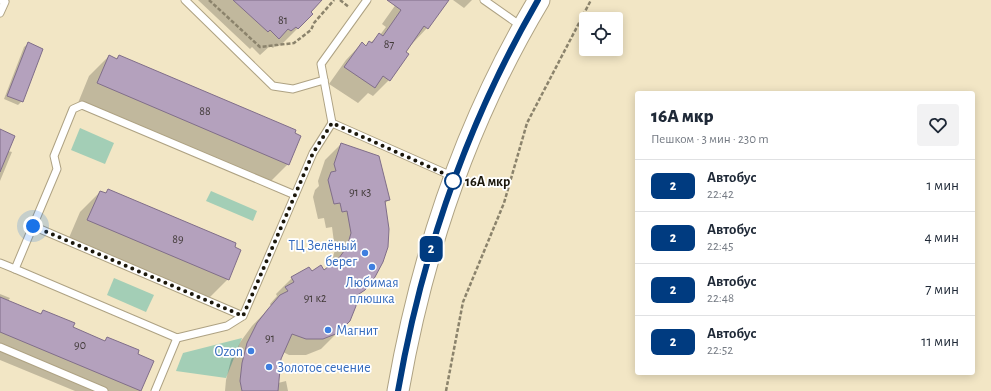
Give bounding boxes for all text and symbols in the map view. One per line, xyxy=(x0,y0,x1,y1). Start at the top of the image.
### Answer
map controls xyxy=(579,12,623,56)
button: locate xyxy=(579,12,623,56)
house number: 81 xyxy=(278,14,288,26)
house number: 87 xyxy=(384,38,394,50)
button: heart xyxy=(917,104,959,146)
house number: 88 xyxy=(199,105,211,117)
text: 16А мкр xyxy=(651,107,714,126)
text: Пешком · 3 мин · 230 m xyxy=(651,133,769,146)
text: Автобус xyxy=(707,170,757,185)
marker: 16А мкр xyxy=(444,172,462,190)
place label: 16А мкр xyxy=(465,175,510,189)
text: 1 мин xyxy=(926,178,959,193)
text: 2 xyxy=(670,179,676,193)
house number: 91 к3 xyxy=(349,186,371,198)
text: 22:42 xyxy=(707,188,734,201)
your location xyxy=(23,216,43,236)
text: Автобус xyxy=(707,222,757,237)
text: 4 мин xyxy=(924,230,959,245)
text: 2 xyxy=(670,231,676,245)
house number: 89 xyxy=(172,233,184,245)
line badge: 2 xyxy=(418,236,444,262)
place label: ТЦ Зелёный берег xyxy=(289,239,357,269)
text: 22:45 xyxy=(707,240,734,253)
text: 2 xyxy=(428,242,434,256)
marker: ТЦ Зелёный берег xyxy=(360,248,370,258)
marker: Любимая плюшка xyxy=(367,262,377,272)
text: Автобус xyxy=(707,274,757,289)
place label: Любимая плюшка xyxy=(345,276,399,306)
text: 7 мин xyxy=(925,282,959,297)
text: 2 xyxy=(670,283,676,297)
house number: 91 к2 xyxy=(304,292,327,304)
text: 22:48 xyxy=(707,292,734,305)
place label: Магнит xyxy=(336,324,379,338)
marker: Магнит xyxy=(323,325,333,335)
text: Автобус xyxy=(707,326,757,341)
house number: 91 xyxy=(265,332,275,344)
text: 11 мин xyxy=(921,334,959,349)
text: 2 xyxy=(670,335,676,349)
house number: 90 xyxy=(74,339,86,351)
text: 22:52 xyxy=(707,344,733,357)
place label: Ozon xyxy=(215,345,243,359)
marker: Ozon xyxy=(246,346,256,356)
place label: Золотое сечение xyxy=(277,361,371,375)
marker: Золотое сечение xyxy=(264,362,274,372)

